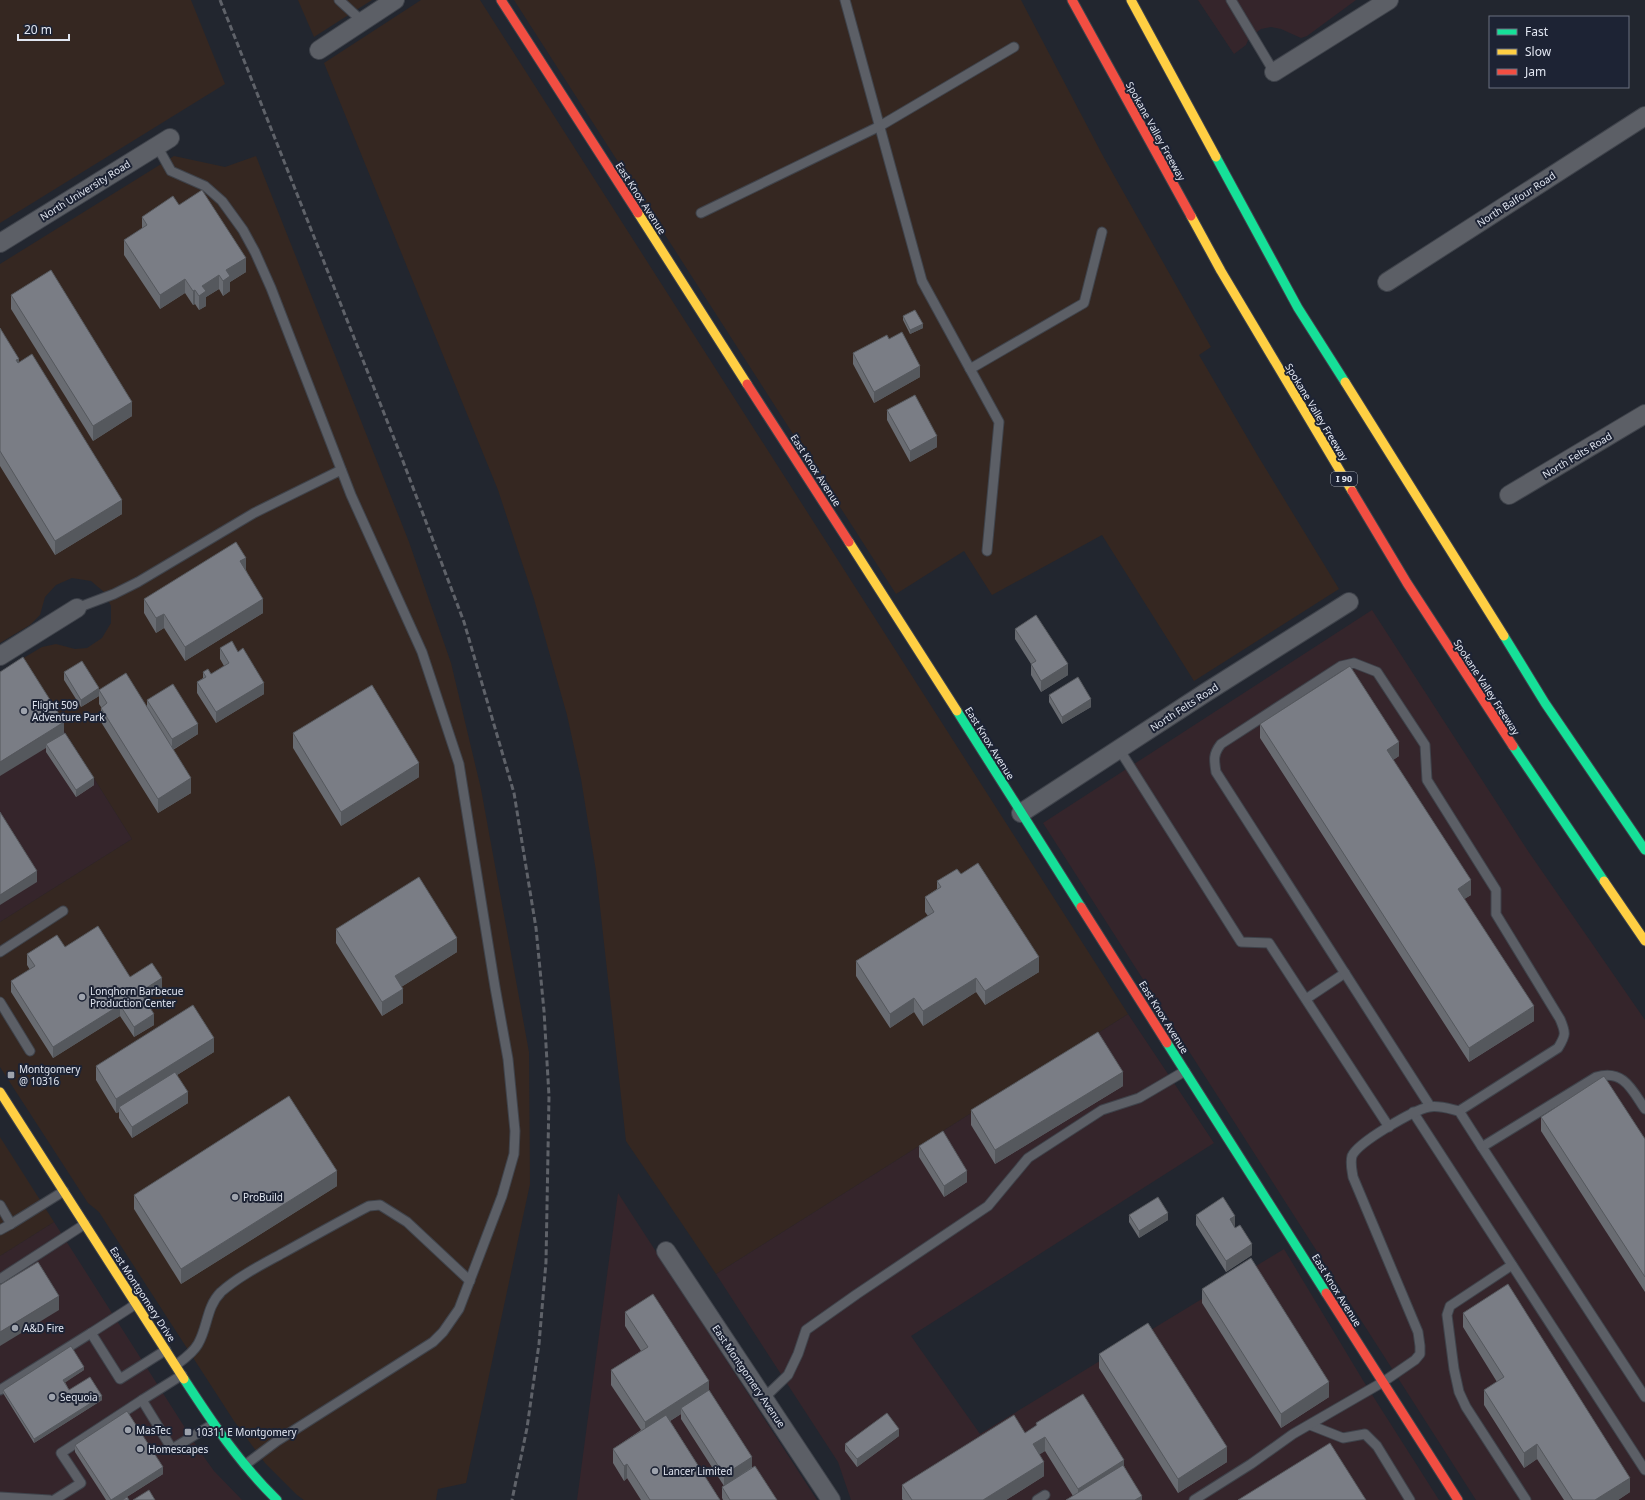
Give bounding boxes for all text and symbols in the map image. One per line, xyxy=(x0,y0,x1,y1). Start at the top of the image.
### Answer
scale bar xyxy=(18,16,69,42)
legend xyxy=(1489,16,1629,88)
text: 20 m xyxy=(24,21,52,38)
text: Fast xyxy=(1525,23,1549,40)
text: Slow xyxy=(1525,43,1552,60)
text: Jam xyxy=(1524,63,1546,80)
street label: Spokane Valley Freeway xyxy=(1123,79,1190,184)
street label: North University Road xyxy=(37,157,133,223)
street label: East Knox Avenue xyxy=(612,159,670,237)
street label: North Balfour Road xyxy=(1474,168,1558,230)
street label: Spokane Valley Freeway xyxy=(1282,361,1352,464)
street label: North Felts Road xyxy=(1540,429,1614,481)
street label: East Knox Avenue xyxy=(787,431,845,509)
road number: I 90 xyxy=(1331,472,1357,486)
street label: Spokane Valley Freeway xyxy=(1451,636,1524,738)
street label: North Felts Road xyxy=(1147,680,1221,734)
place label: Flight 509 Adventure Park xyxy=(32,698,105,724)
street label: East Knox Avenue xyxy=(962,704,1018,782)
marker: Flight 509 Adventure Park xyxy=(19,706,29,716)
street label: East Knox Avenue xyxy=(1136,978,1192,1056)
place label: Longhorn Barbecue Production Center xyxy=(90,984,184,1010)
marker: Longhorn Barbecue Production Center xyxy=(77,992,87,1002)
place label: Montgomery @ 10316 xyxy=(19,1062,81,1088)
marker: Montgomery @ 10316 xyxy=(6,1070,16,1080)
place label: ProBuild xyxy=(243,1190,283,1204)
marker: ProBuild xyxy=(230,1192,240,1202)
street label: East Montgomery Drive xyxy=(107,1244,179,1345)
street label: East Knox Avenue xyxy=(1309,1251,1365,1329)
place label: A&D Fire xyxy=(23,1321,64,1335)
street label: East Montgomery Avenue xyxy=(709,1322,789,1430)
marker: A&D Fire xyxy=(10,1323,20,1333)
place label: Sequoia xyxy=(60,1390,98,1404)
marker: Sequoia xyxy=(47,1392,57,1402)
place label: MasTec xyxy=(136,1423,171,1437)
marker: MasTec xyxy=(123,1425,133,1435)
place label: 10311 E Montgomery xyxy=(196,1425,298,1439)
marker: 10311 E Montgomery xyxy=(183,1427,193,1437)
place label: Homescapes xyxy=(148,1442,208,1456)
marker: Homescapes xyxy=(135,1444,145,1454)
place label: Lancer Limited xyxy=(663,1464,732,1478)
marker: Lancer Limited xyxy=(650,1466,660,1476)

